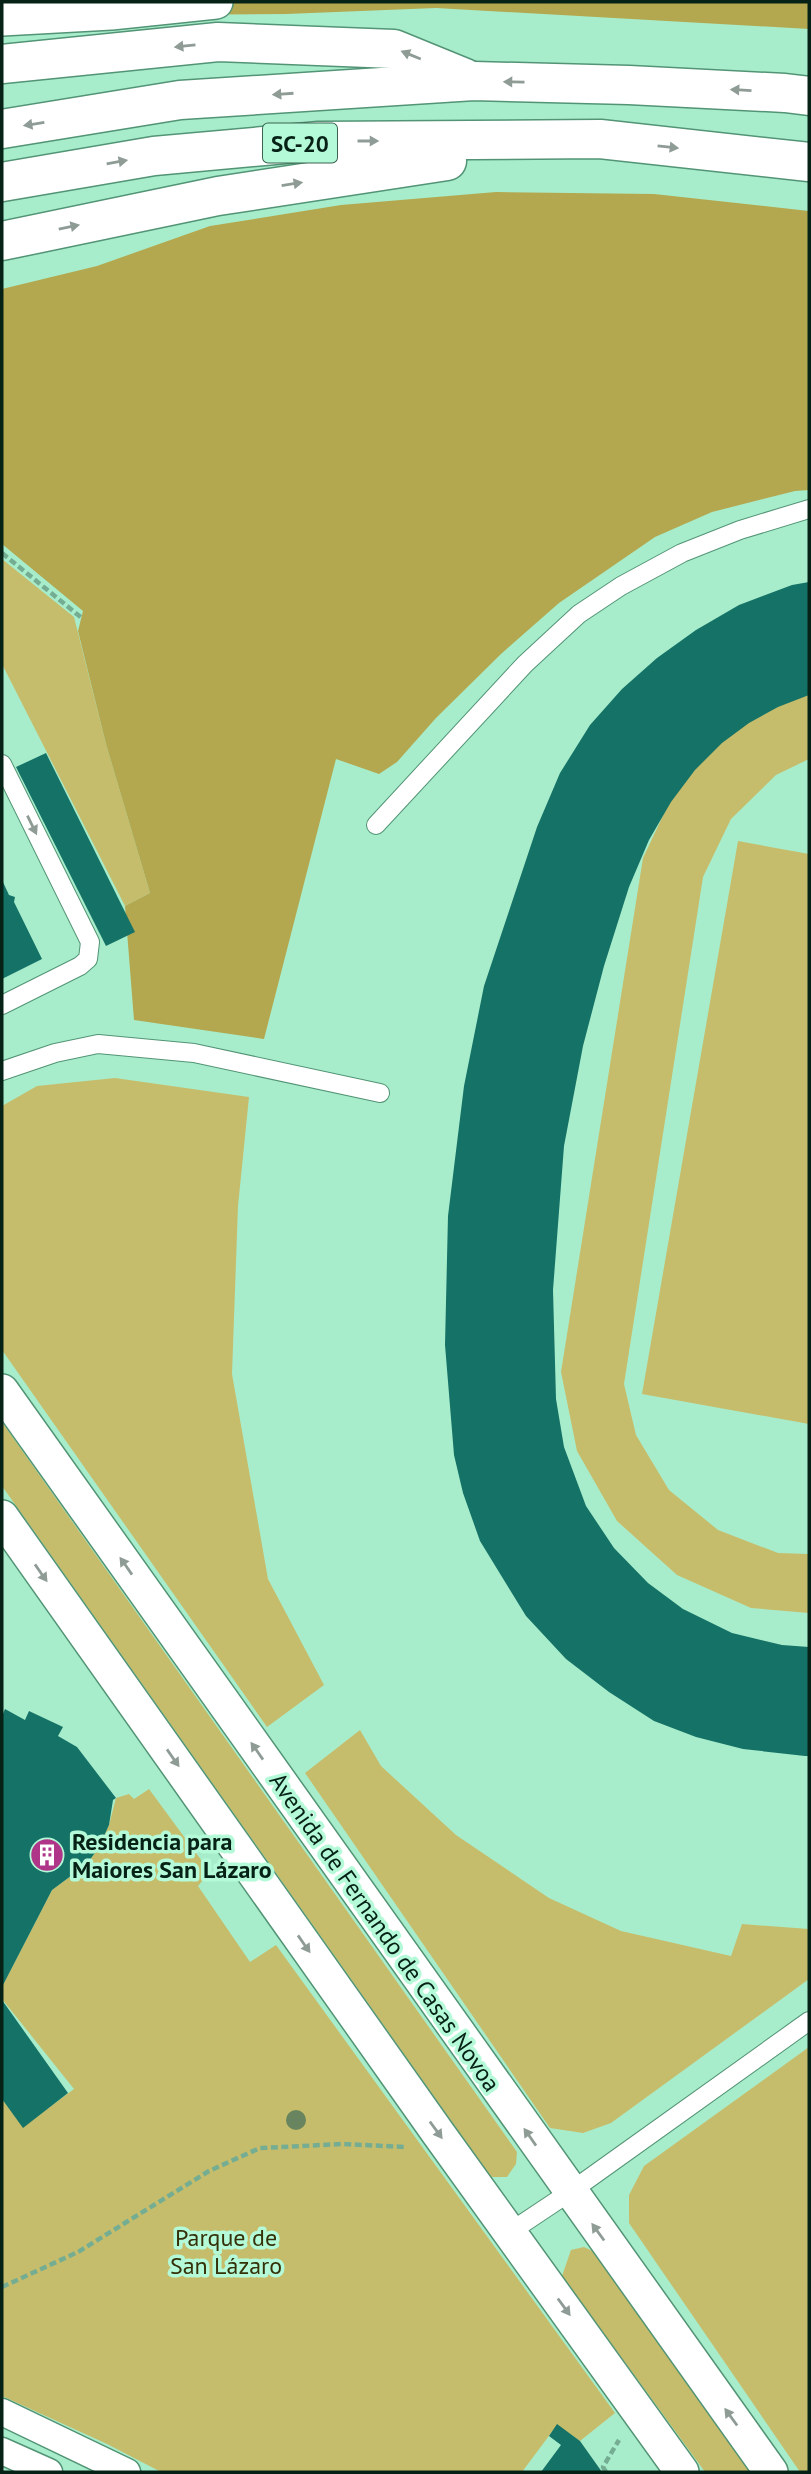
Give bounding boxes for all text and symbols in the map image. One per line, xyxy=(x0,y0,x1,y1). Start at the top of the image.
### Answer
one-way arrow xyxy=(174,40,196,51)
one-way arrow xyxy=(400,50,421,61)
one-way arrow xyxy=(503,77,525,88)
one-way arrow xyxy=(730,85,752,96)
one-way arrow xyxy=(272,88,294,99)
one-way arrow xyxy=(22,119,44,130)
road number: SC-20 xyxy=(263,124,337,162)
one-way arrow xyxy=(357,135,379,147)
one-way arrow xyxy=(657,142,679,153)
one-way arrow xyxy=(106,156,128,167)
one-way arrow xyxy=(281,178,303,189)
one-way arrow xyxy=(58,222,80,233)
one-way arrow xyxy=(26,815,38,835)
one-way arrow xyxy=(119,1557,133,1575)
one-way arrow xyxy=(34,1564,48,1582)
one-way arrow xyxy=(250,1742,264,1760)
one-way arrow xyxy=(166,1749,180,1767)
street label: Avenida de Fernando de Casas Novoa xyxy=(263,1767,507,2097)
place label: Residencia para Maiores San Lázaro xyxy=(72,1826,272,1885)
building icon: Residencia para Maiores San Lázaro xyxy=(28,1836,66,1874)
one-way arrow xyxy=(297,1935,311,1953)
one-way arrow xyxy=(429,2120,443,2139)
one-way arrow xyxy=(523,2128,537,2146)
park label: Parque de San Lázaro xyxy=(170,2222,282,2281)
one-way arrow xyxy=(591,2223,605,2241)
one-way arrow xyxy=(557,2298,571,2316)
one-way arrow xyxy=(724,2408,738,2426)

